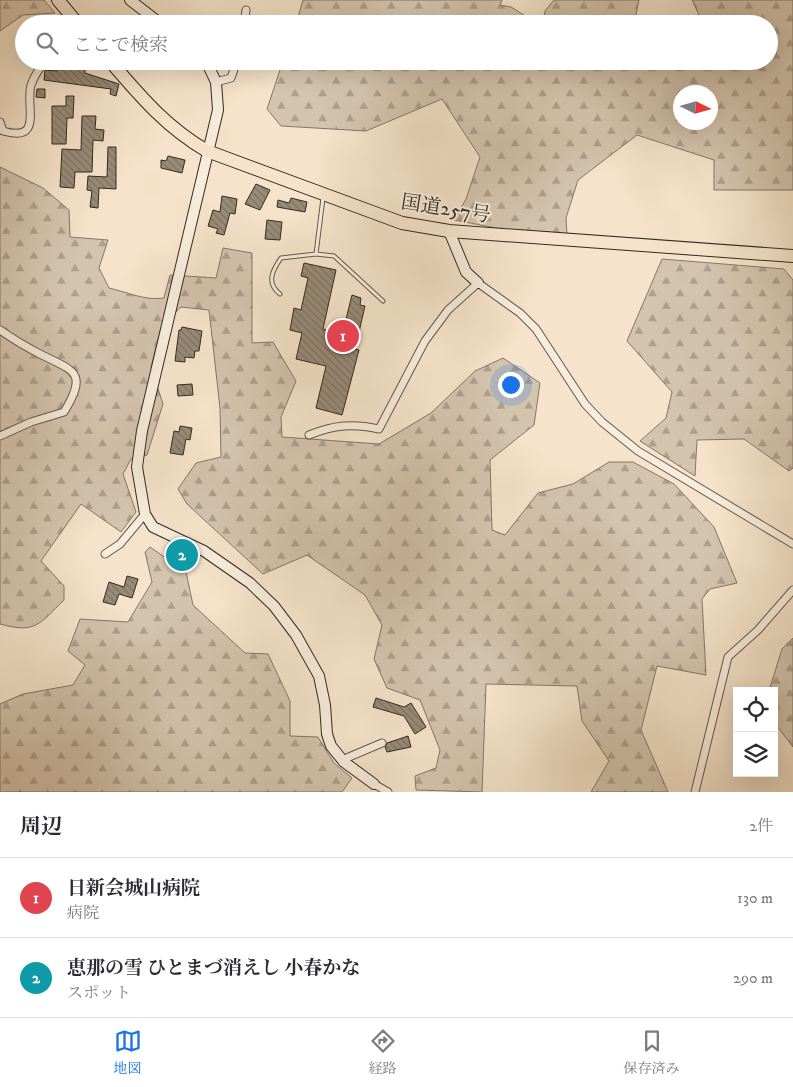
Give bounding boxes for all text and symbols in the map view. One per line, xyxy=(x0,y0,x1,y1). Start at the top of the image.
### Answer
search box xyxy=(15,15,778,70)
icon: search xyxy=(33,29,61,57)
text: ここで検索 xyxy=(73,34,168,57)
north arrow xyxy=(673,85,718,130)
street label: 国道257号 xyxy=(399,190,492,229)
pin: 1 xyxy=(327,317,359,355)
your location xyxy=(498,372,524,398)
pin: 2 xyxy=(166,536,198,574)
map controls xyxy=(733,687,778,777)
button: locate xyxy=(733,687,778,732)
button: layers xyxy=(733,732,778,777)
text: 周辺 xyxy=(20,814,62,840)
text: 2件 xyxy=(749,816,773,836)
text: 日新会城山病院 xyxy=(67,877,200,900)
text: 1 xyxy=(33,888,39,908)
text: 130 m xyxy=(737,888,773,908)
text: 病院 xyxy=(67,903,99,923)
text: 恵那の雪 ひとまづ消えし 小春かな xyxy=(67,957,360,980)
text: 2 xyxy=(32,968,40,988)
text: 290 m xyxy=(733,968,773,988)
text: スポット xyxy=(67,983,131,1003)
tab: 地図 xyxy=(114,1027,142,1078)
tab: 経路 xyxy=(369,1027,397,1078)
tab: 保存済み xyxy=(624,1027,680,1078)

